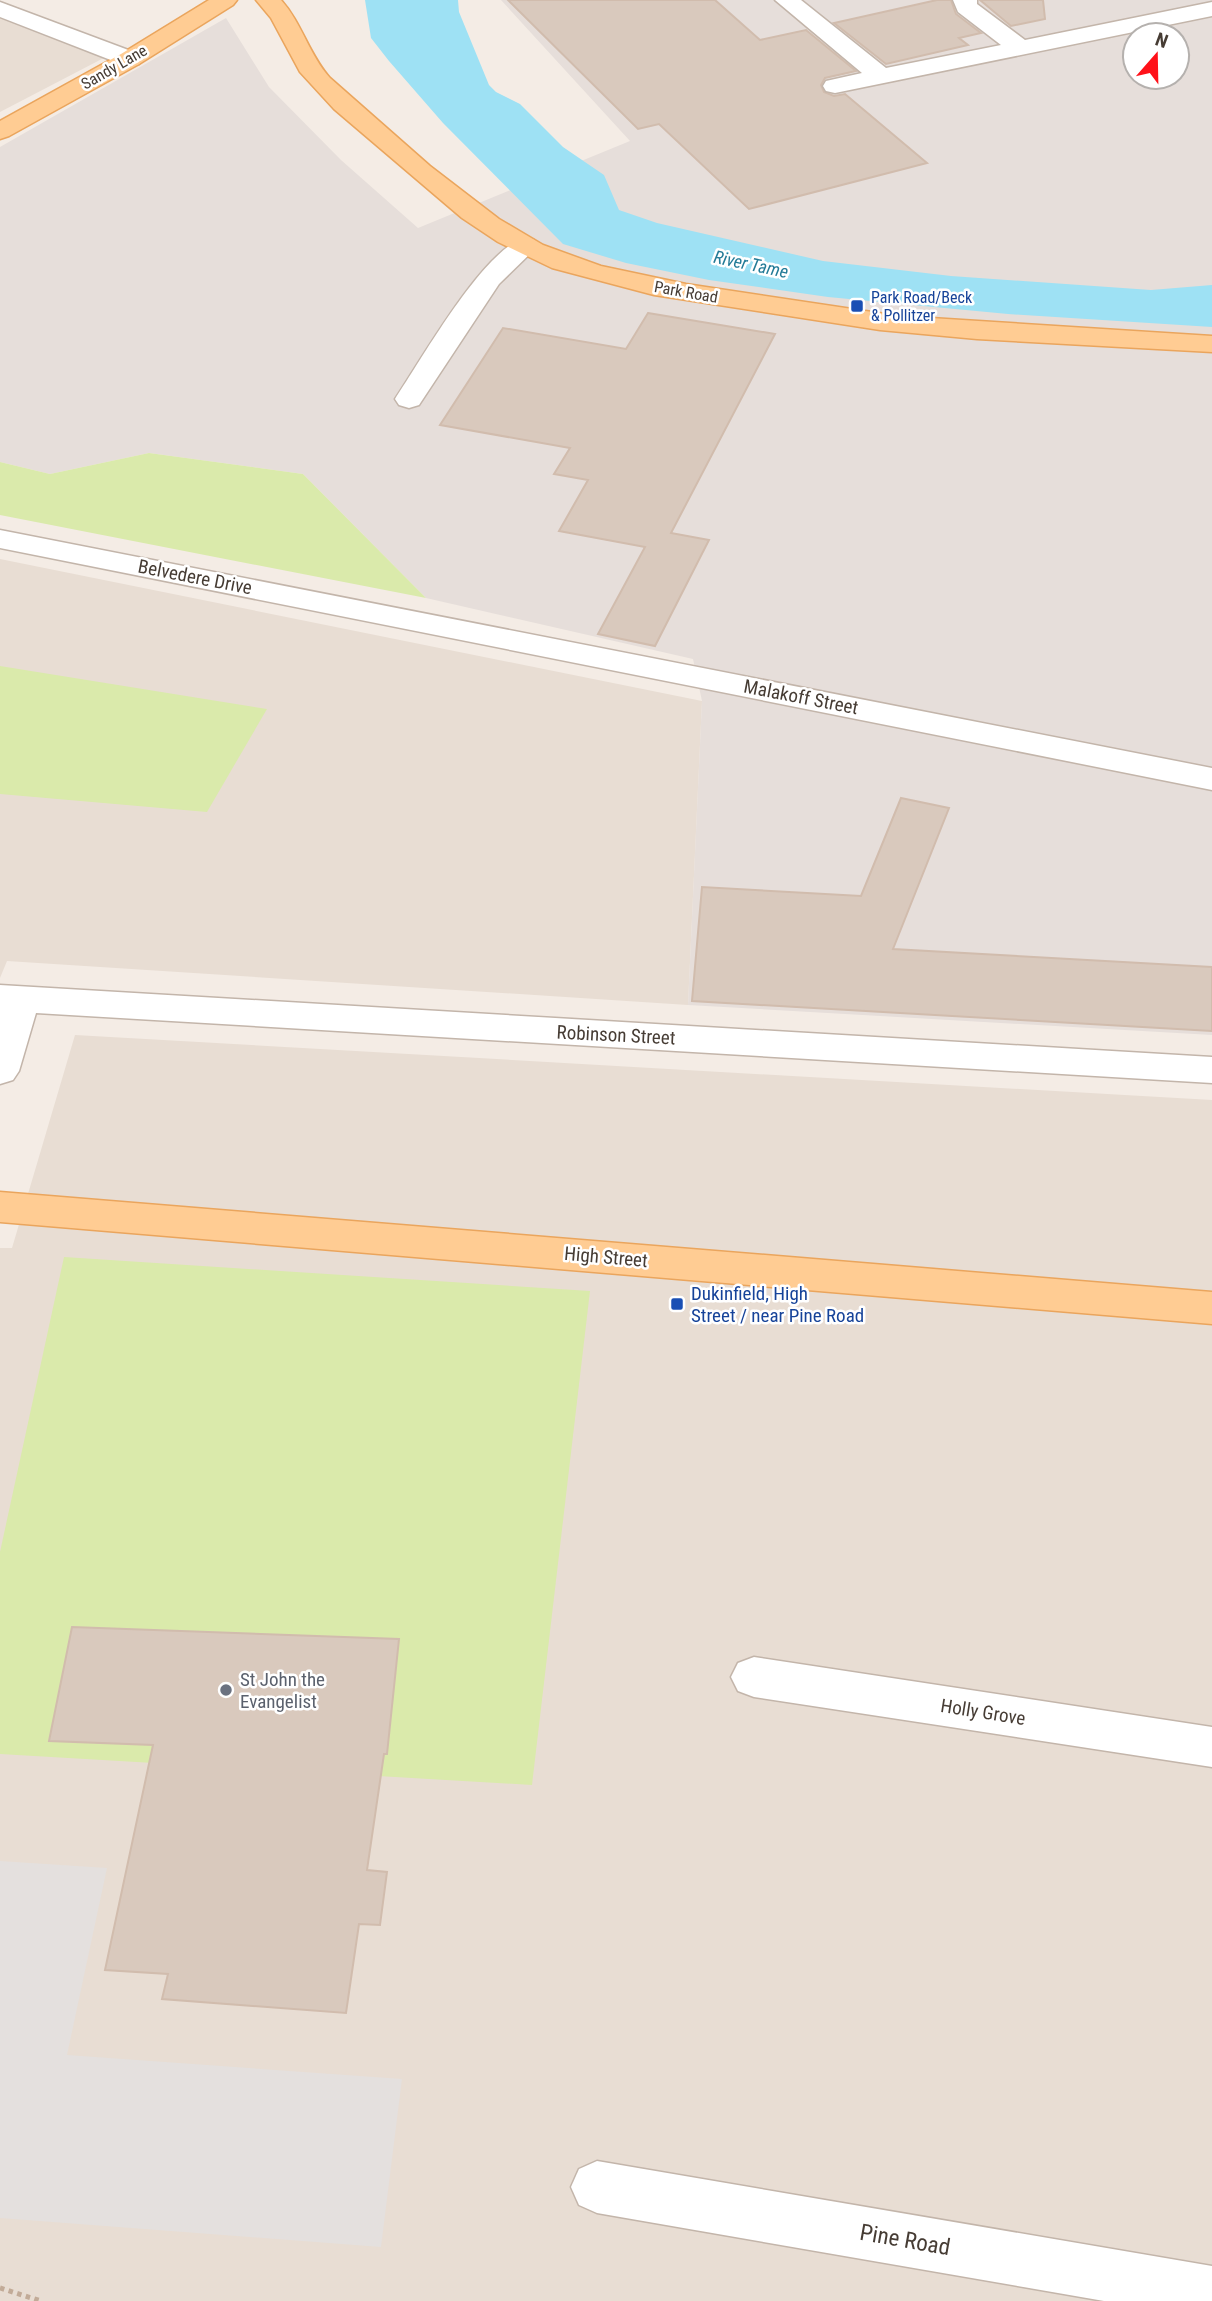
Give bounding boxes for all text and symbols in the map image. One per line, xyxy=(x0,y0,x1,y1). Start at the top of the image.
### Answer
north arrow xyxy=(1121,21,1191,91)
text: N xyxy=(1152,28,1171,53)
street label: Sandy Lane xyxy=(78,41,150,93)
water label: River Tame xyxy=(712,246,790,282)
street label: Park Road xyxy=(653,277,719,307)
place label: Park Road/Beck & Pollitzer xyxy=(871,288,973,325)
marker: Park Road/Beck & Pollitzer xyxy=(849,298,865,314)
street label: Belvedere Drive xyxy=(136,555,254,599)
street label: Malakoff Street xyxy=(742,675,860,719)
street label: Robinson Street xyxy=(556,1020,676,1050)
street label: High Street xyxy=(563,1242,649,1272)
place label: Dukinfield, High Street / near Pine Road xyxy=(691,1282,864,1327)
marker: Dukinfield, High Street / near Pine Road xyxy=(669,1296,685,1312)
place label: St John the Evangelist xyxy=(240,1668,325,1713)
marker: St John the Evangelist xyxy=(218,1682,234,1698)
street label: Holly Grove xyxy=(939,1694,1027,1730)
street label: Pine Road xyxy=(858,2219,952,2261)

